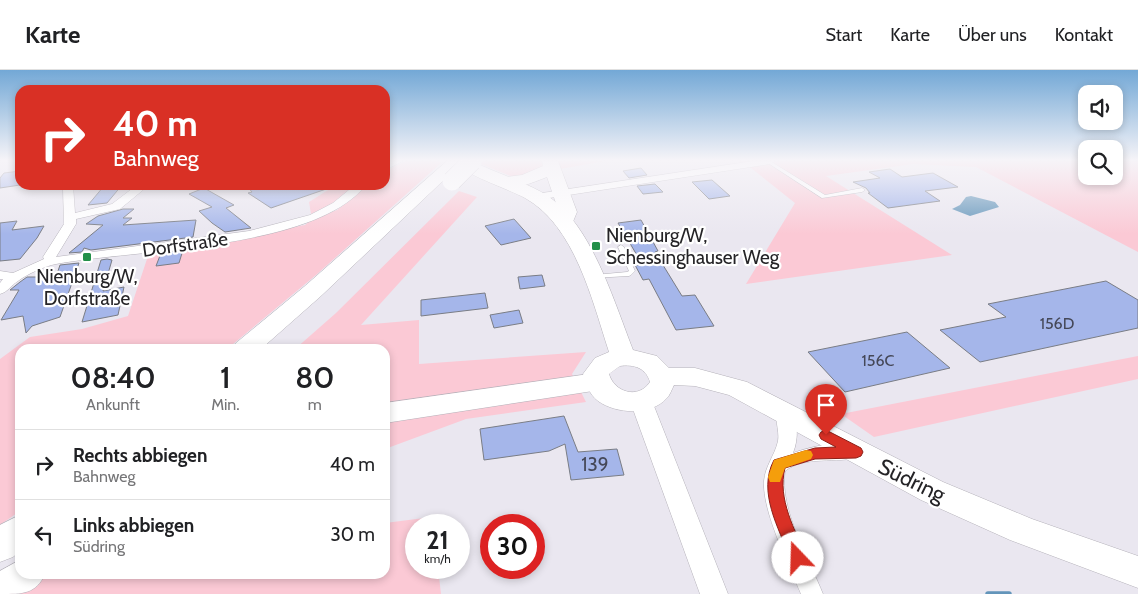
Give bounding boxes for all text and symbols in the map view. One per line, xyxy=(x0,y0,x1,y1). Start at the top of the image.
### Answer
text: Karte xyxy=(25,20,80,49)
text: Start xyxy=(826,24,862,46)
text: Karte xyxy=(890,24,930,46)
text: Über uns xyxy=(958,24,1027,46)
text: Kontakt xyxy=(1055,24,1113,46)
map controls xyxy=(1078,85,1123,185)
button: sound xyxy=(1078,85,1123,130)
text: 40 m xyxy=(113,102,198,145)
icon: right xyxy=(30,105,95,170)
button: search xyxy=(1078,140,1123,185)
text: Bahnweg xyxy=(113,145,199,172)
place label: Nienburg/W, Schessinghauser Weg xyxy=(606,224,780,269)
street label: Dorfstraße xyxy=(141,227,230,262)
marker: Nienburg/W, Schessinghauser Weg xyxy=(590,240,602,252)
marker: Nienburg/W, Dorfstraße xyxy=(81,251,93,263)
place label: Nienburg/W, Dorfstraße xyxy=(36,265,138,310)
house number: 156D xyxy=(1040,314,1074,333)
house number: 156C xyxy=(862,351,895,370)
text: 08:40 xyxy=(71,359,156,396)
text: 1 xyxy=(220,359,231,396)
text: 80 xyxy=(295,359,334,396)
pin xyxy=(805,384,847,435)
icon: arrive xyxy=(812,391,840,419)
text: Ankunft xyxy=(86,395,140,414)
text: Min. xyxy=(211,395,240,414)
text: m xyxy=(308,395,322,414)
text: Rechts abbiegen xyxy=(73,444,207,467)
icon: right xyxy=(30,451,58,479)
text: 40 m xyxy=(330,453,375,476)
house number: 139 xyxy=(581,453,609,476)
street label: Südring xyxy=(874,453,951,509)
text: Bahnweg xyxy=(73,467,135,486)
text: Links abbiegen xyxy=(73,514,194,537)
speed limit sign: 30 xyxy=(480,514,545,579)
icon: left xyxy=(30,521,58,549)
text: 30 m xyxy=(331,523,375,546)
text: 21 xyxy=(426,525,449,555)
position arrow xyxy=(771,531,823,583)
text: Südring xyxy=(73,537,125,556)
text: km/h xyxy=(424,551,451,566)

